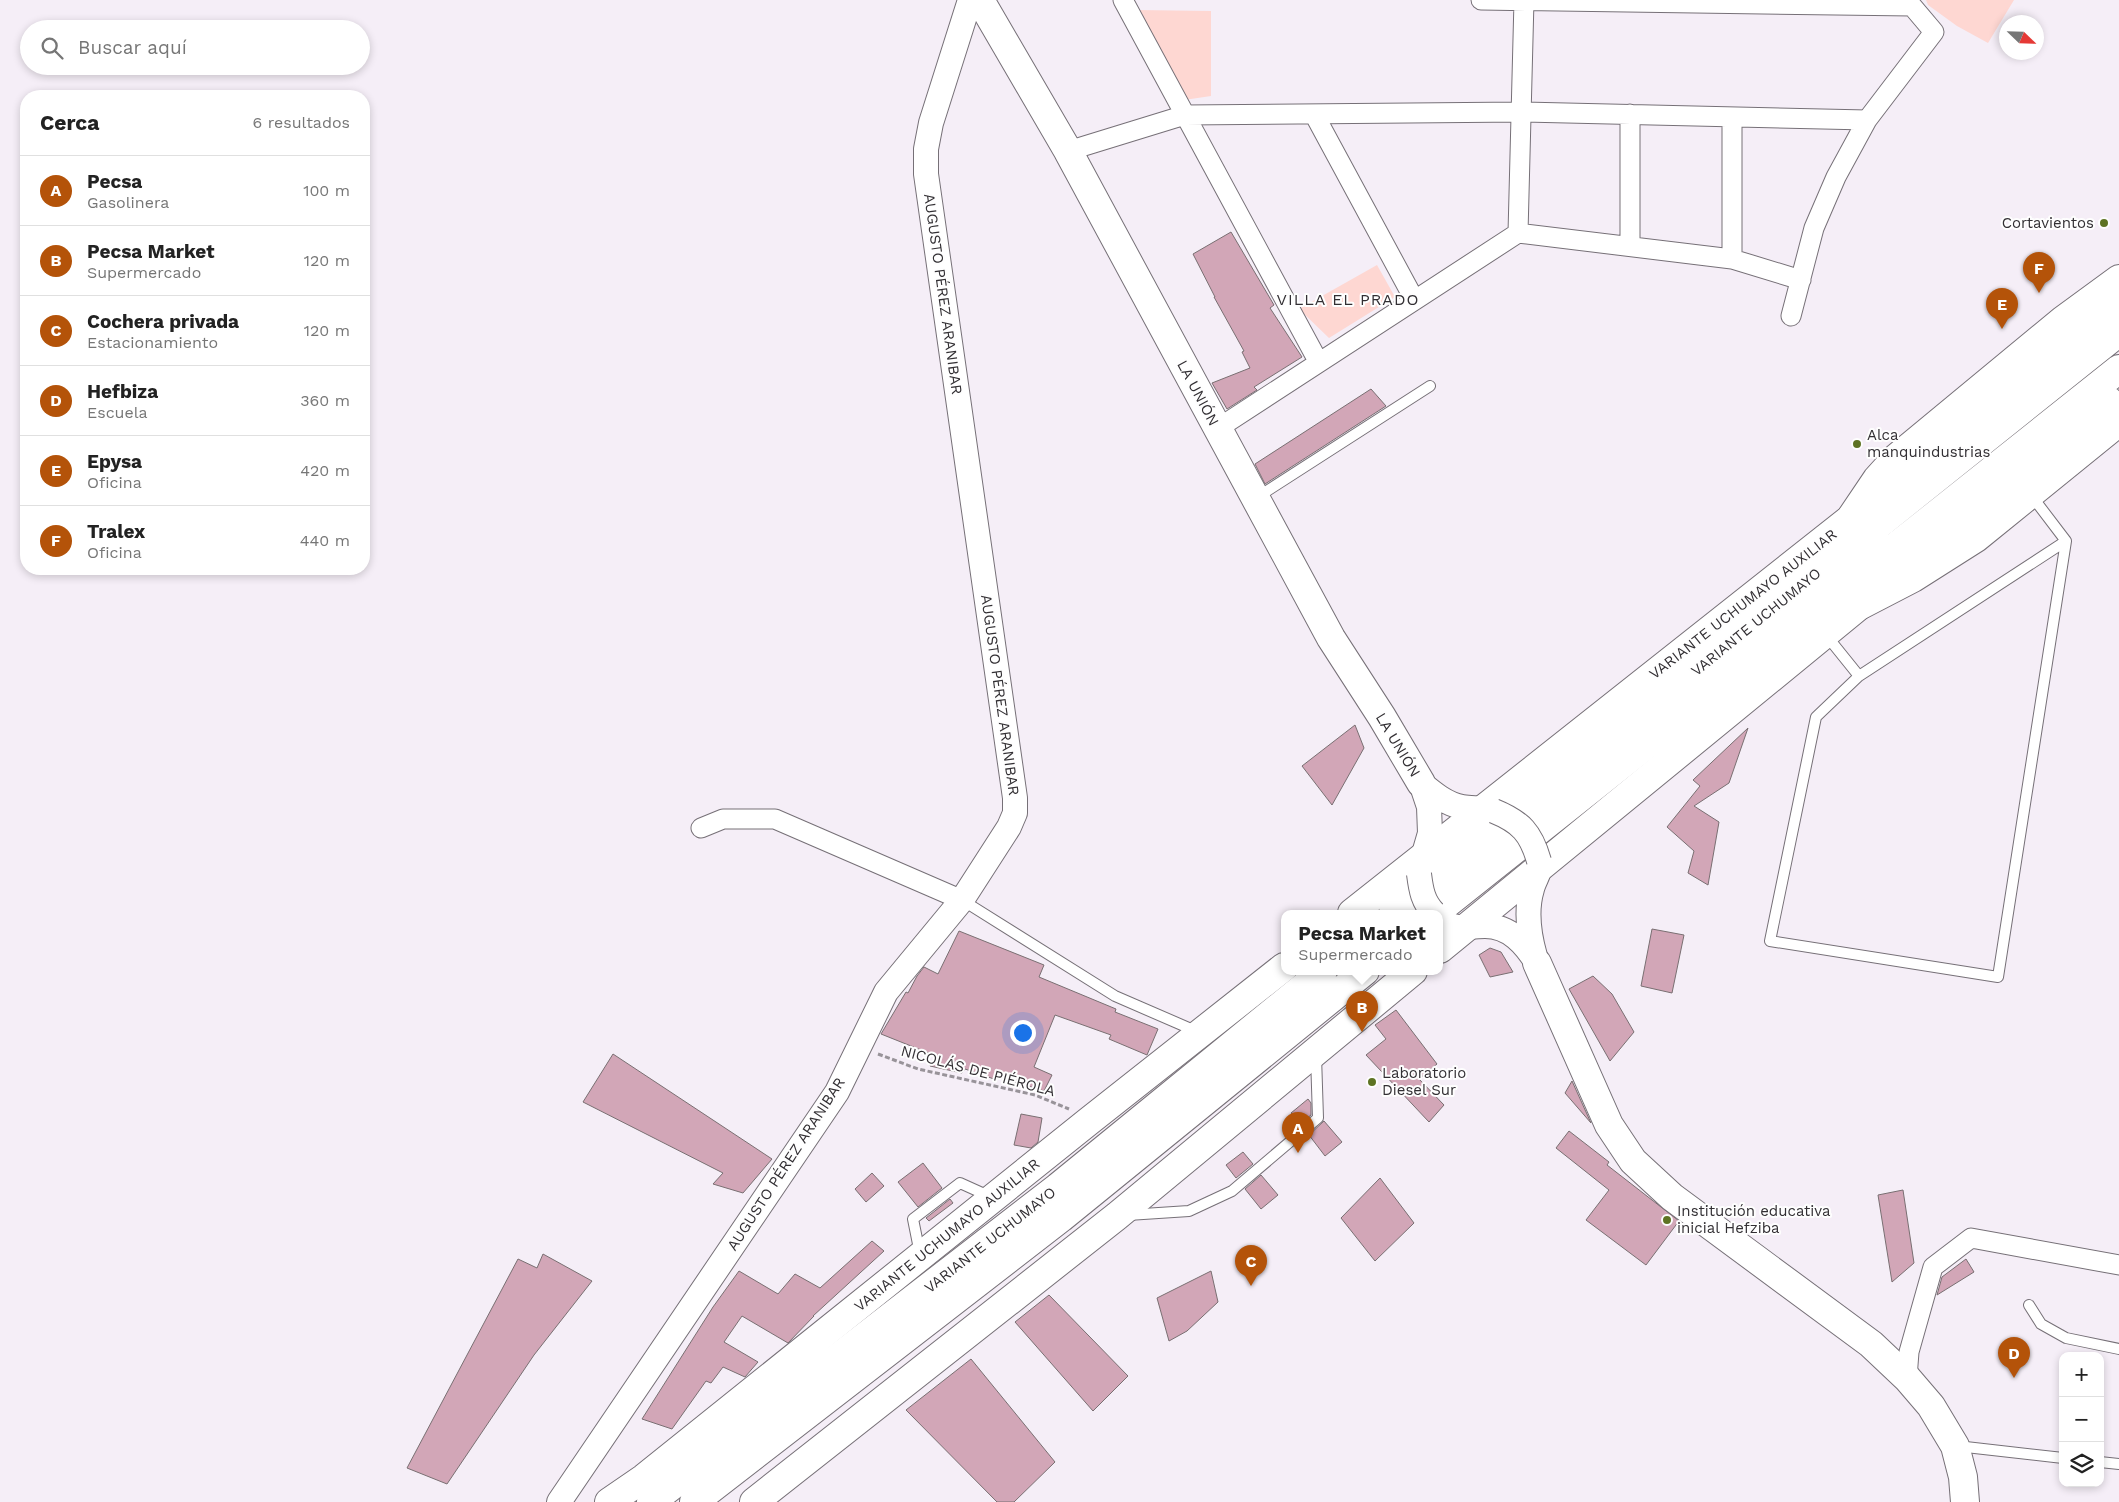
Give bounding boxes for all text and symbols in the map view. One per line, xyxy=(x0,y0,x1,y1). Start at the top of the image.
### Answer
north arrow xyxy=(1999,15,2044,60)
search box xyxy=(20,20,370,75)
icon: search xyxy=(38,34,66,62)
text: Buscar aquí xyxy=(78,36,187,59)
text: Cerca xyxy=(40,110,99,135)
text: 6 resultados xyxy=(253,113,350,132)
text: Pecsa xyxy=(87,170,142,193)
text: A xyxy=(51,181,61,200)
text: 100 m xyxy=(303,181,350,200)
street label: AUGUSTO PÉREZ ARANIBAR xyxy=(920,192,966,396)
text: Gasolinera xyxy=(87,193,169,212)
place label: Cortavientos xyxy=(2002,214,2094,232)
marker: Cortavientos xyxy=(2098,217,2110,229)
text: Pecsa Market xyxy=(87,240,214,263)
text: B xyxy=(51,251,61,270)
text: 120 m xyxy=(304,251,350,270)
pin: F xyxy=(2023,252,2055,293)
text: Supermercado xyxy=(87,263,201,282)
pin: E xyxy=(1986,288,2018,329)
district label: VILLA EL PRADO xyxy=(1277,290,1419,309)
text: Cochera privada xyxy=(87,310,239,333)
text: C xyxy=(51,321,61,340)
text: 120 m xyxy=(304,321,350,340)
text: Estacionamiento xyxy=(87,333,218,352)
street label: LA UNIÓN xyxy=(1173,357,1224,429)
text: Hefbiza xyxy=(87,380,158,403)
text: D xyxy=(50,391,62,410)
text: 360 m xyxy=(300,391,350,410)
text: Escuela xyxy=(87,403,148,422)
place label: Alca manquindustrias xyxy=(1867,426,1990,461)
marker: Alca manquindustrias xyxy=(1851,438,1863,450)
text: Epysa xyxy=(87,450,142,473)
text: E xyxy=(51,461,61,480)
text: 420 m xyxy=(300,461,350,480)
text: Oficina xyxy=(87,473,142,492)
text: Tralex xyxy=(87,520,145,543)
street label: VARIANTE UCHUMAYO AUXILIAR xyxy=(1645,525,1841,683)
text: F xyxy=(51,531,61,550)
text: 440 m xyxy=(300,531,350,550)
text: Oficina xyxy=(87,543,142,562)
street label: VARIANTE UCHUMAYO xyxy=(1688,564,1824,680)
street label: AUGUSTO PÉREZ ARANIBAR xyxy=(977,593,1023,797)
street label: LA UNIÓN xyxy=(1372,709,1425,780)
popup xyxy=(1281,910,1443,975)
text: Pecsa Market xyxy=(1298,922,1426,945)
text: Supermercado xyxy=(1298,945,1413,964)
pin: B xyxy=(1346,991,1378,1032)
your location xyxy=(1010,1020,1036,1046)
street label: NICOLÁS DE PIÉROLA xyxy=(899,1042,1057,1100)
place label: Laboratorio Diesel Sur xyxy=(1382,1064,1466,1099)
street label: AUGUSTO PÉREZ ARANIBAR xyxy=(723,1074,849,1254)
marker: Laboratorio Diesel Sur xyxy=(1366,1076,1378,1088)
pin: A xyxy=(1282,1112,1314,1153)
street label: VARIANTE UCHUMAYO AUXILIAR xyxy=(851,1154,1043,1316)
street label: VARIANTE UCHUMAYO xyxy=(921,1183,1059,1297)
place label: Institución educativa inicial Hefziba xyxy=(1677,1202,1831,1237)
marker: Institución educativa inicial Hefziba xyxy=(1661,1214,1673,1226)
pin: C xyxy=(1235,1245,1267,1286)
pin: D xyxy=(1998,1337,2030,1378)
map controls xyxy=(2059,1352,2104,1487)
button: + xyxy=(2059,1352,2104,1397)
button: − xyxy=(2059,1397,2104,1442)
button: layers xyxy=(2059,1442,2104,1487)

